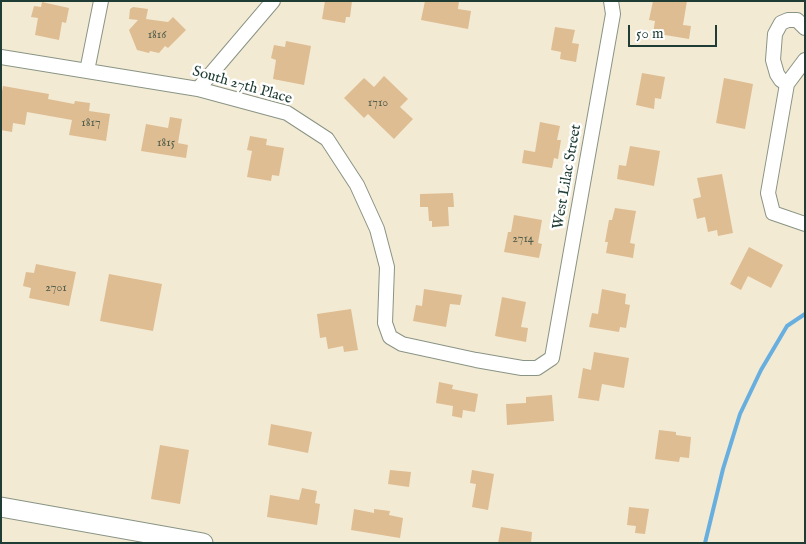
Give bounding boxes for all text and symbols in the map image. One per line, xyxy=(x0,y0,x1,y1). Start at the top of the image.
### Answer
scale bar xyxy=(631,15,720,47)
text: 50 m xyxy=(636,24,664,43)
house number: 1816 xyxy=(148,29,166,43)
street label: South 27th Place xyxy=(190,63,294,109)
house number: 1710 xyxy=(368,97,388,111)
house number: 1817 xyxy=(81,117,101,131)
street label: West Lilac Street xyxy=(550,123,586,231)
house number: 1815 xyxy=(157,137,175,151)
house number: 2714 xyxy=(512,233,534,247)
house number: 2701 xyxy=(45,282,67,296)

